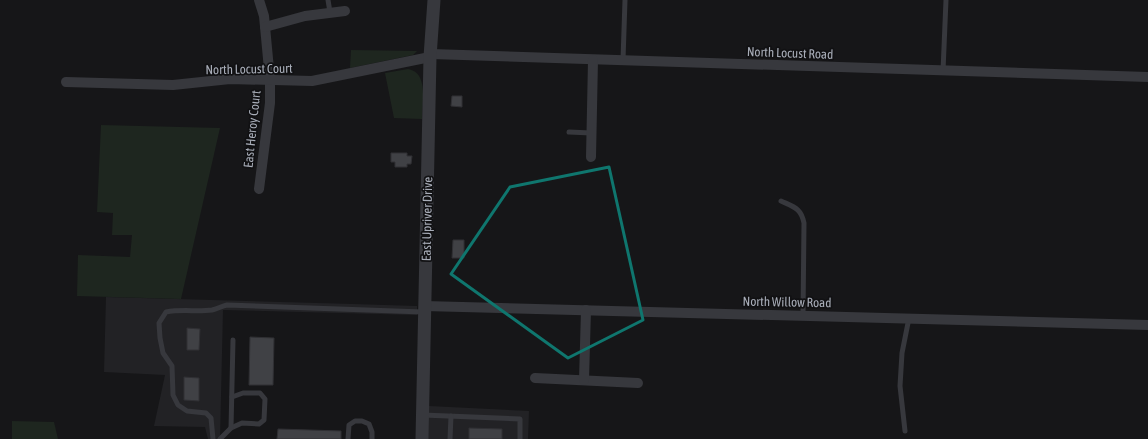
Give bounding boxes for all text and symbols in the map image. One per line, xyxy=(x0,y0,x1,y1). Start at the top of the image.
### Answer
street label: North Locust Road xyxy=(747,44,833,62)
street label: North Locust Court xyxy=(205,61,293,77)
street label: East Heroy Court xyxy=(240,89,264,168)
street label: East Upriver Drive xyxy=(419,177,435,261)
street label: North Willow Road xyxy=(742,294,832,310)

